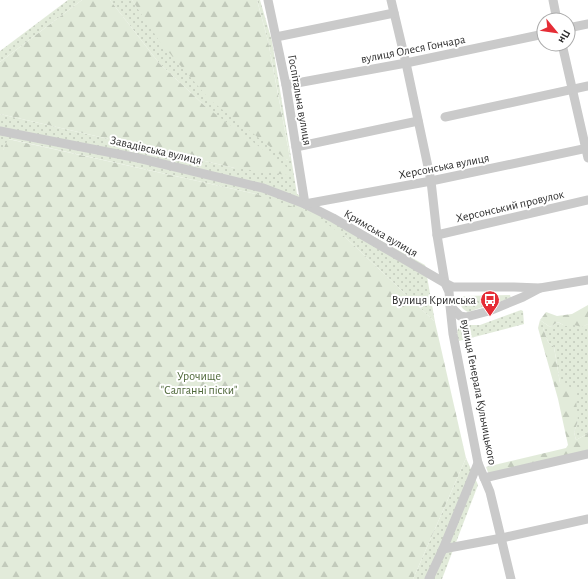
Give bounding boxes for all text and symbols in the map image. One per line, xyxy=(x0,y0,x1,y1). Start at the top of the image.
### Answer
north arrow xyxy=(536,12,576,52)
text: Пн xyxy=(556,28,572,45)
street label: вулиця Олеся Гончара xyxy=(360,33,467,66)
street label: Госпітальна вулиця xyxy=(285,54,314,146)
street label: Завадівська вулиця xyxy=(109,134,203,167)
street label: Херсонська вулиця xyxy=(398,151,490,182)
street label: Херсонський провулок xyxy=(455,188,566,225)
street label: Кримська вулиця xyxy=(342,207,420,260)
bus stop icon: Вулиця Кримська xyxy=(479,289,501,317)
place label: Вулиця Кримська xyxy=(392,294,477,307)
street label: вулиця Генерала Кульчицького xyxy=(458,318,499,466)
park label: Урочище "Салганні піски" xyxy=(161,370,237,396)

